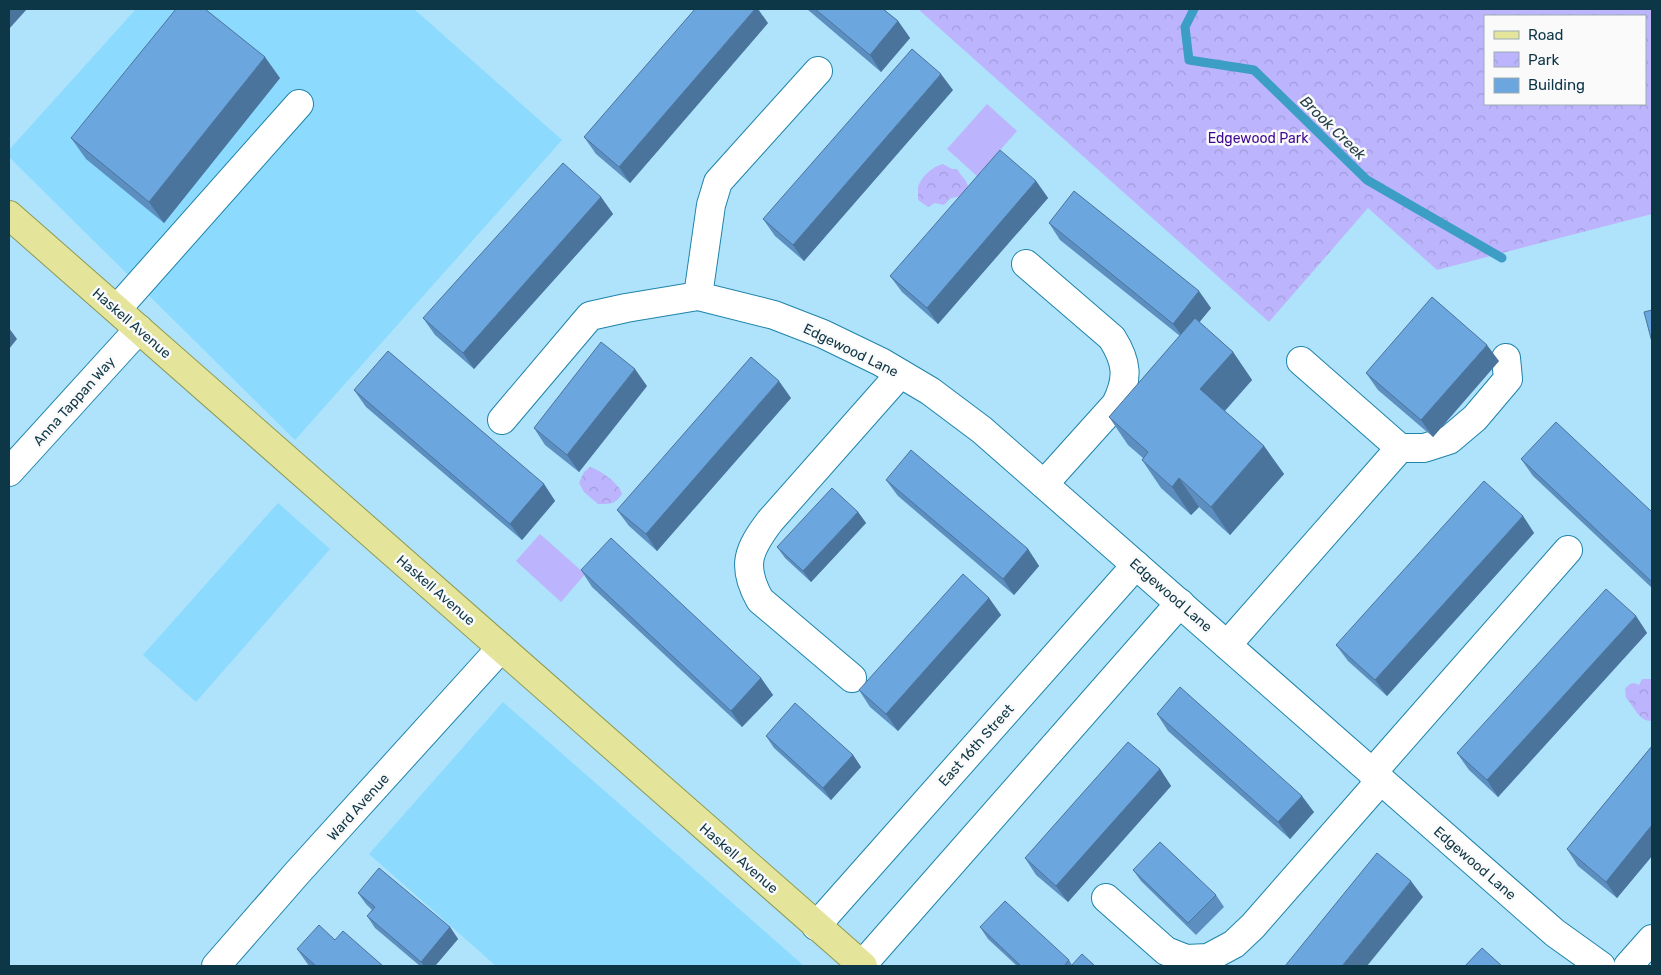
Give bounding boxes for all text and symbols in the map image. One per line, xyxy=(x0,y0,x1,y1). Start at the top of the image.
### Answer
legend xyxy=(1484,15,1646,105)
text: Road xyxy=(1528,26,1564,44)
text: Park xyxy=(1528,51,1559,69)
text: Building xyxy=(1528,76,1585,94)
water label: Brook Creek xyxy=(1296,92,1370,164)
park label: Edgewood Park xyxy=(1208,130,1309,147)
street label: Haskell Avenue xyxy=(89,285,175,362)
street label: Edgewood Lane xyxy=(801,320,901,381)
street label: Anna Tappan Way xyxy=(30,353,119,449)
street label: Haskell Avenue xyxy=(393,552,479,629)
street label: Edgewood Lane xyxy=(1126,555,1215,636)
street label: East 16th Street xyxy=(935,700,1018,790)
street label: Ward Avenue xyxy=(324,770,393,844)
street label: Haskell Avenue xyxy=(696,820,782,897)
street label: Edgewood Lane xyxy=(1430,823,1519,904)

